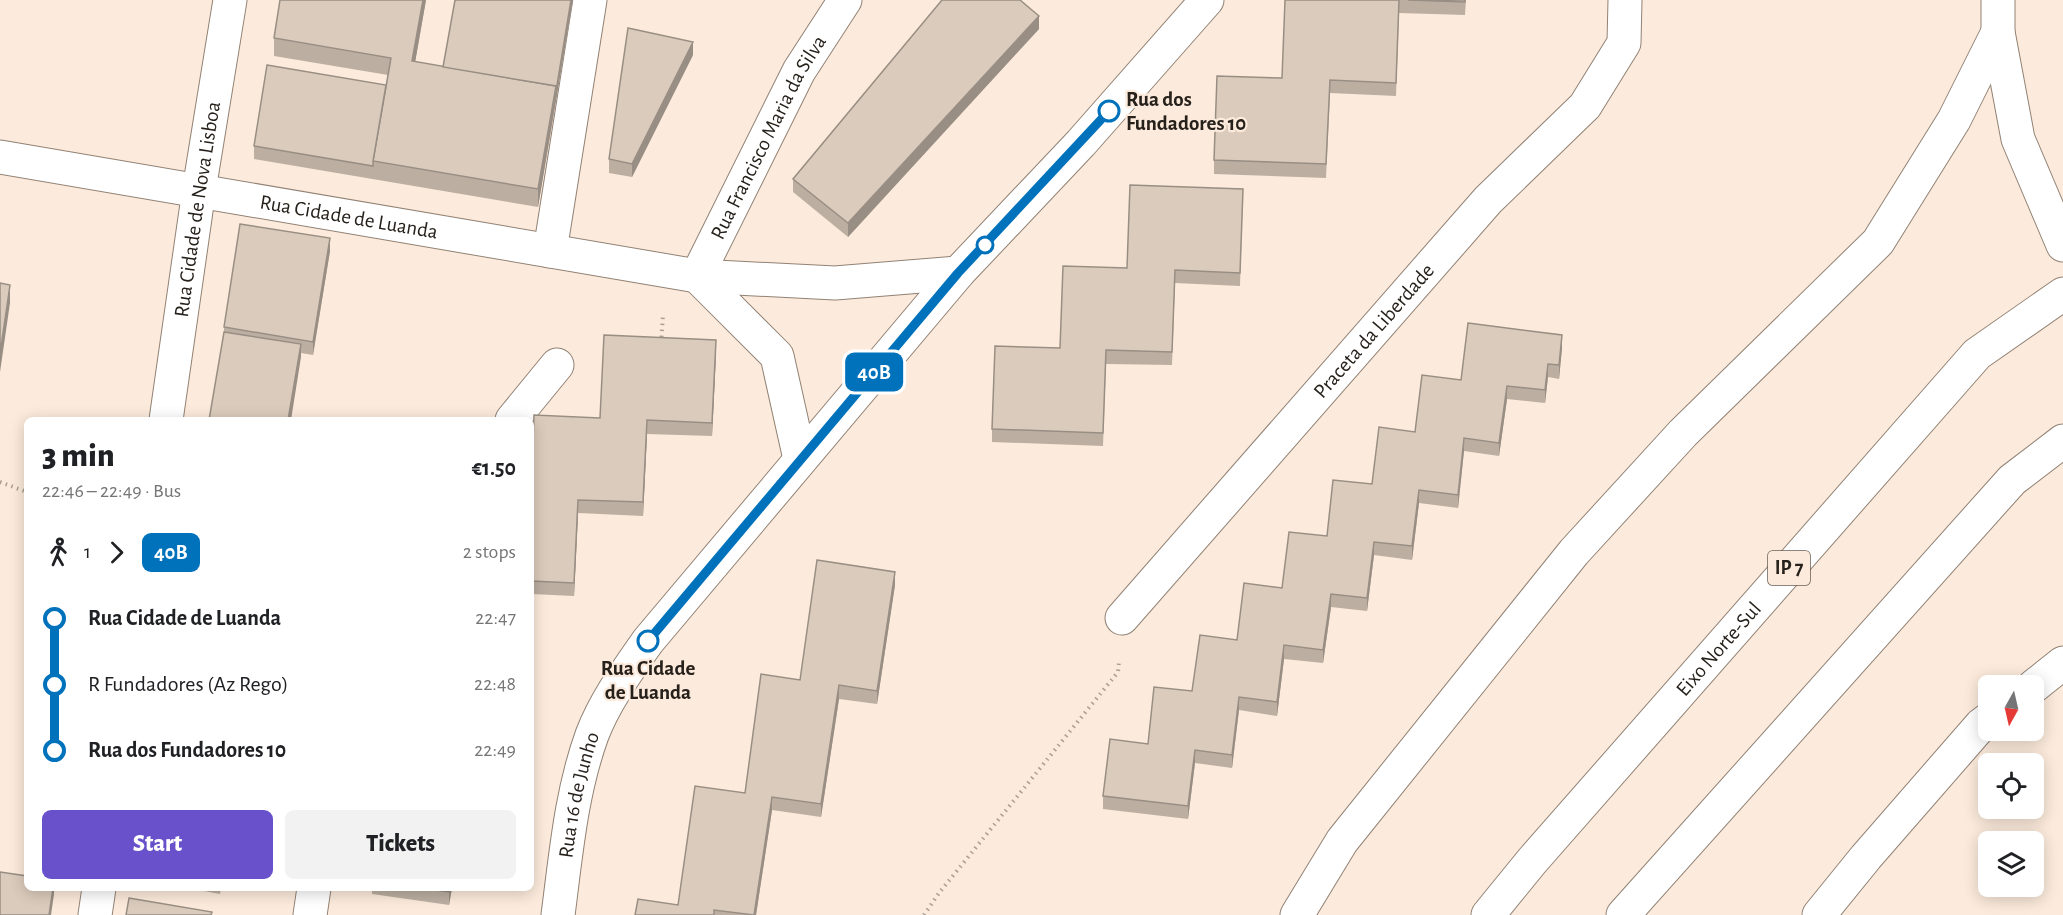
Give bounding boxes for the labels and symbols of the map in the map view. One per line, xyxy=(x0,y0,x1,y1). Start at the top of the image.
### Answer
street label: Rua Francisco Maria da Silva xyxy=(707,31,830,242)
place label: Rua dos Fundadores 10 xyxy=(1126,89,1246,134)
street label: Rua Cidade de Nova Lisboa xyxy=(170,100,224,319)
marker: Rua dos Fundadores 10 xyxy=(1098,100,1120,122)
street label: Rua Cidade de Luanda xyxy=(258,191,440,242)
unlabelled marker xyxy=(976,236,994,254)
street label: Praceta da Liberdade xyxy=(1309,259,1438,402)
line badge: 40B xyxy=(840,352,908,392)
road number: IP 7 xyxy=(1768,551,1810,585)
street label: Eixo Norte-Sul xyxy=(1672,598,1765,700)
marker: Rua Cidade de Luanda xyxy=(637,630,659,652)
place label: Rua Cidade de Luanda xyxy=(601,658,695,703)
north arrow xyxy=(1978,675,2044,741)
street label: Rua 16 de Junho xyxy=(555,729,603,859)

